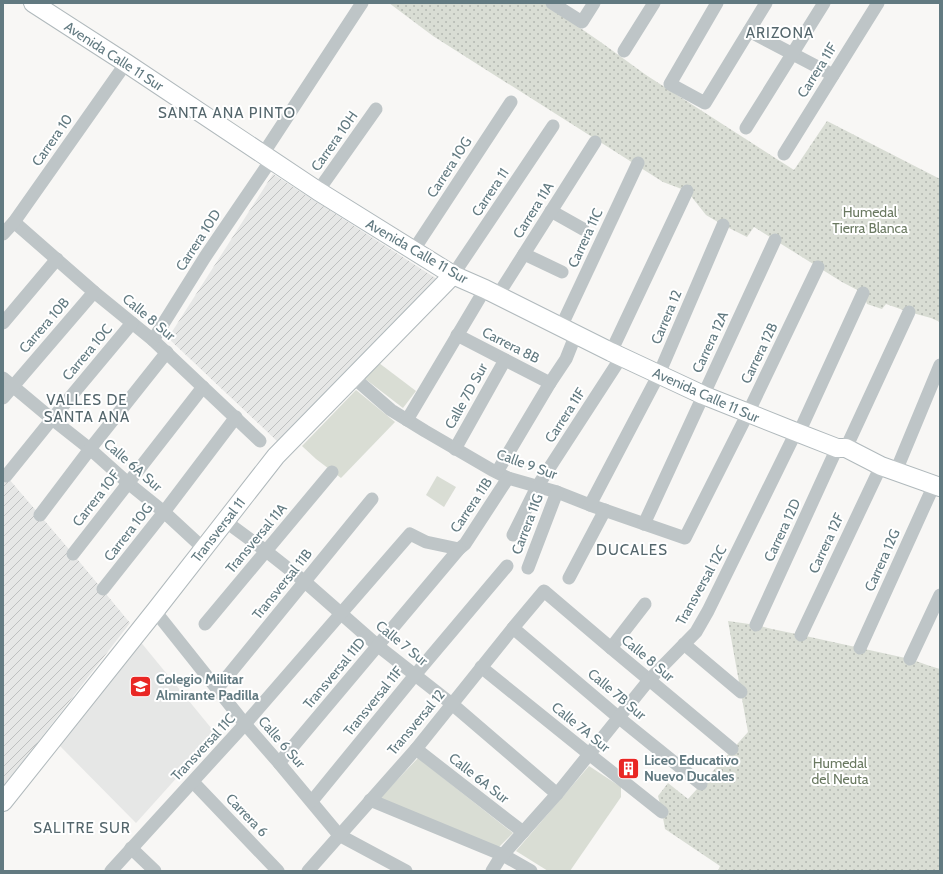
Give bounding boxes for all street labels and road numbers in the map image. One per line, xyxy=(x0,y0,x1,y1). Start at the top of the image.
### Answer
street label: Avenida Calle 11 Sur xyxy=(61,17,168,95)
street label: Carrera 11F xyxy=(793,38,841,101)
street label: Carrera 10H xyxy=(307,107,361,175)
street label: Carrera 10 xyxy=(28,110,77,170)
street label: Carrera 10G xyxy=(423,133,475,201)
street label: Carrera 11 xyxy=(467,164,513,220)
street label: Carrera 11A xyxy=(509,178,558,242)
street label: Carrera 11C xyxy=(564,205,607,270)
street label: Carrera 10D xyxy=(171,206,225,274)
street label: Avenida Calle 11 Sur xyxy=(363,214,472,288)
street label: Carrera 12 xyxy=(647,287,685,347)
street label: Calle 8 Sur xyxy=(119,290,180,345)
street label: Carrera 10B xyxy=(15,293,73,357)
street label: Carrera 12A xyxy=(688,308,732,376)
street label: Carrera 10C xyxy=(58,320,116,384)
street label: Carrera 12B xyxy=(737,320,781,386)
street label: Carrera 8B xyxy=(479,323,543,367)
street label: Calle 7D Sur xyxy=(441,359,492,432)
street label: Avenida Calle 11 Sur xyxy=(650,363,763,427)
street label: Carrera 11F xyxy=(541,384,590,446)
street label: Calle 6A Sur xyxy=(100,435,166,496)
street label: Calle 9 Sur xyxy=(494,445,560,483)
street label: Carrera 10F xyxy=(68,466,124,530)
street label: Carrera 11B xyxy=(446,474,496,536)
street label: Carrera 11G xyxy=(507,491,547,557)
street label: Transversal 11 xyxy=(187,494,249,566)
street label: Carrera 12D xyxy=(760,496,804,564)
street label: Carrera 10G xyxy=(100,499,156,565)
street label: Transversal 11A xyxy=(221,499,291,577)
street label: Carrera 12F xyxy=(804,509,848,576)
street label: Carrera 12G xyxy=(860,526,904,594)
street label: Transversal 12C xyxy=(672,542,731,628)
street label: Transversal 11B xyxy=(248,545,316,623)
street label: Calle 7 Sur xyxy=(372,616,432,670)
street label: Calle 8 Sur xyxy=(618,631,679,686)
street label: Transversal 11D xyxy=(299,634,369,712)
street label: Transversal 11F xyxy=(339,662,407,740)
street label: Calle 7B Sur xyxy=(584,664,650,724)
street label: Transversal 12 xyxy=(383,686,449,758)
street label: Calle 7A Sur xyxy=(548,698,614,756)
street label: Transversal 11C xyxy=(167,709,239,785)
street label: Calle 6 Sur xyxy=(254,712,310,772)
street label: Calle 6A Sur xyxy=(445,749,513,808)
street label: Carrera 6 xyxy=(222,790,272,840)

